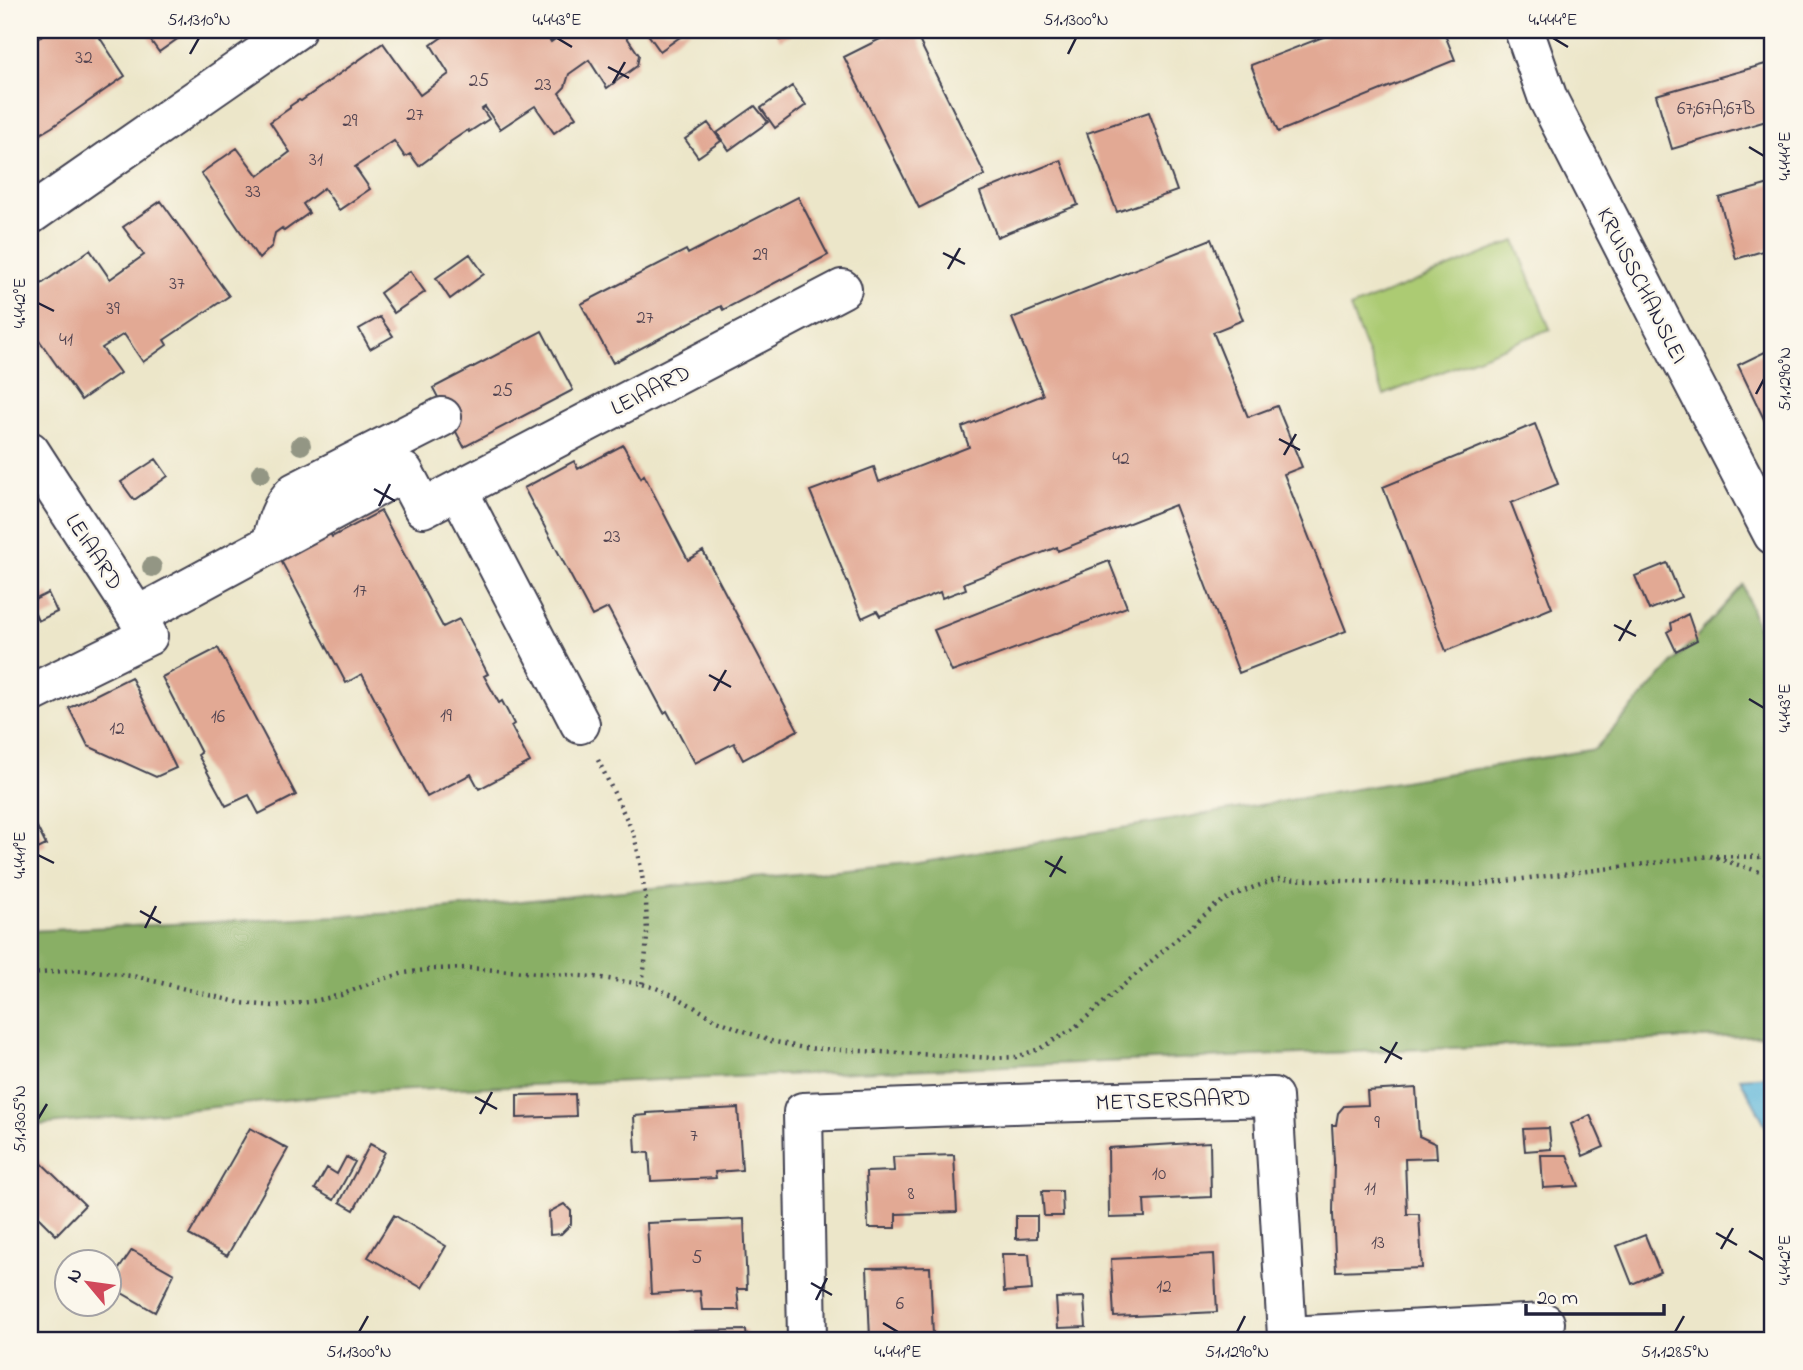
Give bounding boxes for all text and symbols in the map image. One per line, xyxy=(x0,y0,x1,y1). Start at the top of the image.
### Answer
text: 51.1310°N xyxy=(167,8,231,34)
text: 4.443°E xyxy=(532,8,582,34)
text: 51.1300°N xyxy=(1043,8,1109,34)
text: 4.444°E xyxy=(1528,8,1578,34)
house number: 32 xyxy=(75,45,93,72)
house number: 25 xyxy=(469,68,489,95)
house number: 23 xyxy=(534,72,552,99)
house number: 67;67A;67B xyxy=(1677,96,1755,123)
house number: 27 xyxy=(406,102,424,129)
house number: 29 xyxy=(342,108,358,135)
text: 4.444°E xyxy=(1773,131,1799,181)
house number: 31 xyxy=(309,147,323,174)
house number: 33 xyxy=(245,179,261,206)
street label: KRUISSCHANSLEI xyxy=(1587,202,1694,370)
house number: 29 xyxy=(752,242,768,269)
house number: 37 xyxy=(169,271,185,298)
text: 4.442°E xyxy=(8,278,34,328)
house number: 39 xyxy=(106,296,120,323)
house number: 27 xyxy=(636,305,654,332)
house number: 41 xyxy=(59,327,73,354)
text: 51.1290°N xyxy=(1773,347,1799,411)
street label: LEIAARD xyxy=(605,357,697,425)
house number: 25 xyxy=(493,378,513,405)
house number: 42 xyxy=(1112,446,1130,473)
street label: LEIAARD xyxy=(56,507,130,597)
house number: 23 xyxy=(603,524,621,551)
house number: 17 xyxy=(353,578,367,605)
text: 4.443°E xyxy=(1773,683,1799,733)
house number: 19 xyxy=(440,703,452,730)
house number: 16 xyxy=(211,704,225,731)
house number: 12 xyxy=(109,716,125,743)
text: 4.441°E xyxy=(8,831,34,879)
street label: METSERSAARD xyxy=(1095,1082,1251,1121)
text: 51.1305°N xyxy=(8,1085,34,1153)
house number: 9 xyxy=(1374,1110,1380,1137)
house number: 7 xyxy=(690,1123,698,1150)
house number: 10 xyxy=(1152,1161,1166,1188)
house number: 11 xyxy=(1364,1176,1376,1203)
house number: 8 xyxy=(907,1181,915,1208)
house number: 13 xyxy=(1371,1230,1385,1257)
text: 4.442°E xyxy=(1773,1235,1799,1285)
house number: 5 xyxy=(692,1245,703,1272)
north arrow xyxy=(52,1248,122,1318)
text: N xyxy=(60,1264,90,1288)
scale bar xyxy=(1526,1272,1665,1316)
house number: 12 xyxy=(1156,1274,1172,1301)
text: 20 m xyxy=(1537,1284,1578,1314)
house number: 6 xyxy=(896,1291,904,1318)
text: 51.1300°N xyxy=(326,1340,392,1366)
text: 4.441°E xyxy=(874,1340,922,1366)
text: 51.1290°N xyxy=(1205,1340,1269,1366)
text: 51.1285°N xyxy=(1641,1340,1709,1366)

